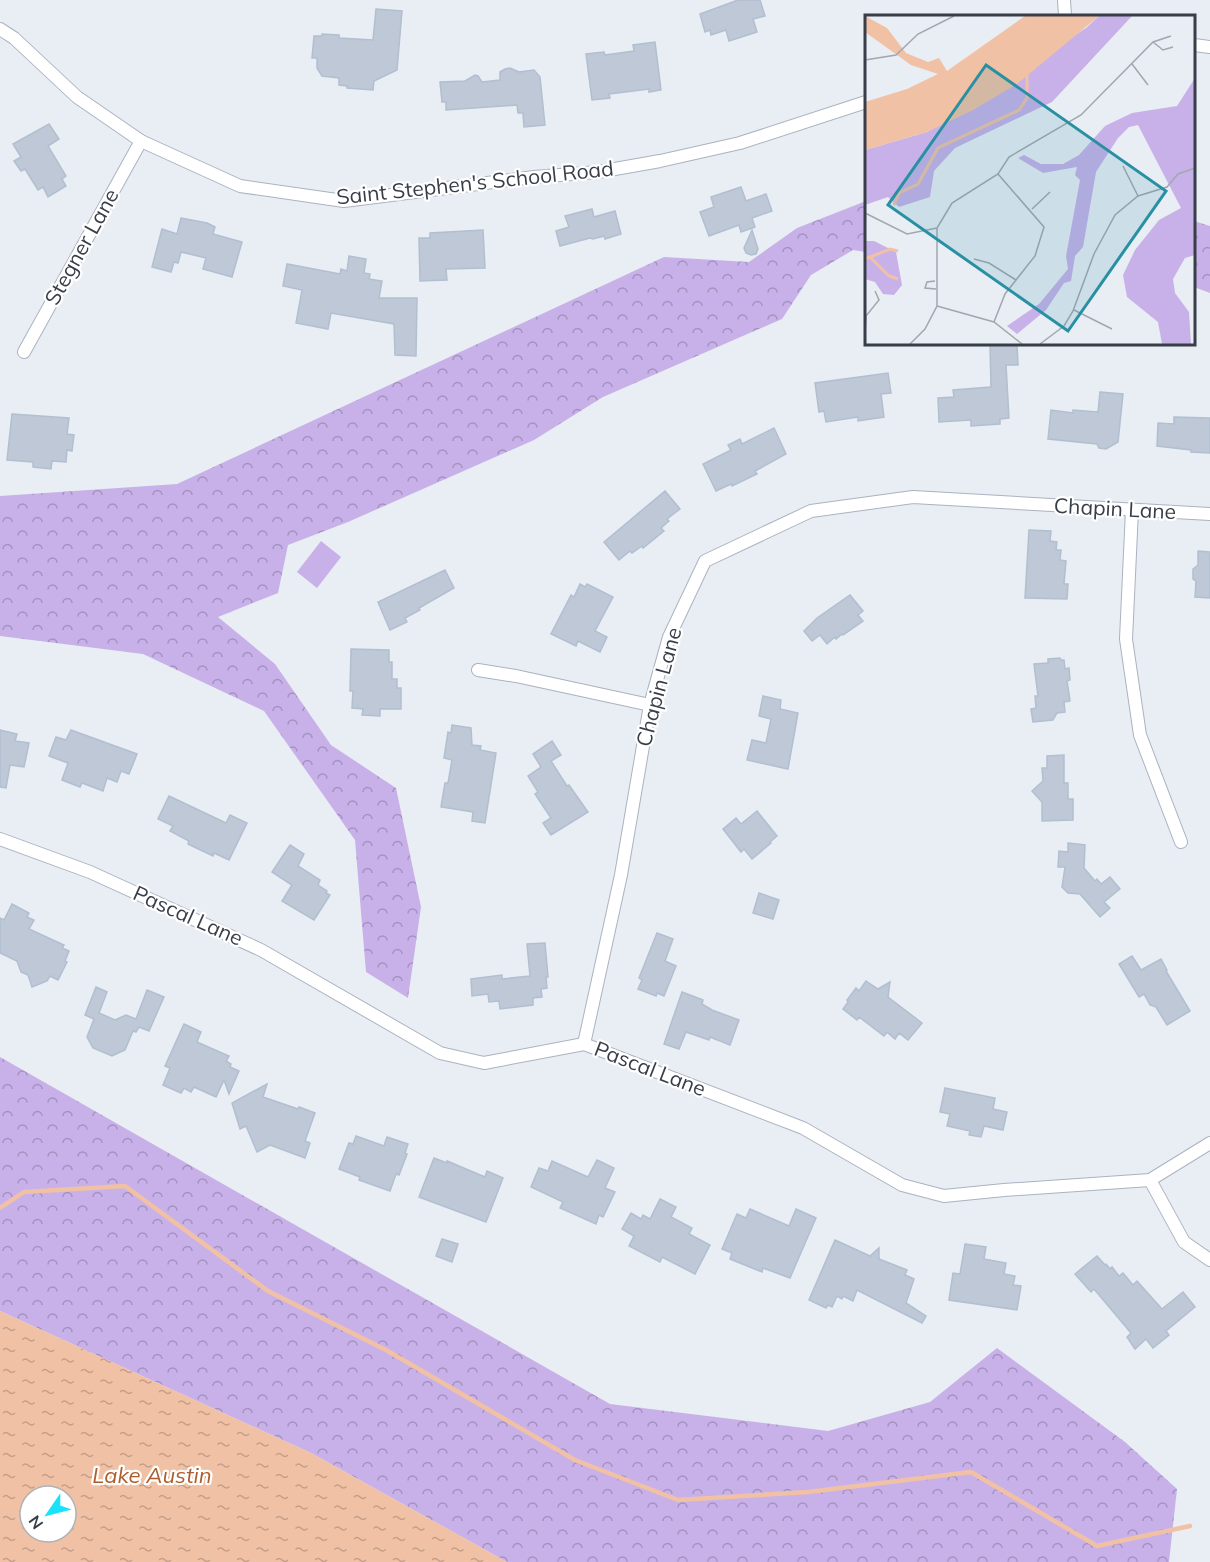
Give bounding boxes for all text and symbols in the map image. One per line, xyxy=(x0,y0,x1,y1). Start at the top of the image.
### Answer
inset map xyxy=(865,15,1195,345)
street label: Saint Stephen's School Road xyxy=(335,155,615,209)
street label: Stegner Lane xyxy=(38,184,124,309)
street label: Chapin Lane xyxy=(1053,492,1177,524)
street label: Chapin Lane xyxy=(630,624,686,749)
street label: Pascal Lane xyxy=(130,879,247,951)
street label: Pascal Lane xyxy=(591,1035,710,1101)
water label: Lake Austin xyxy=(92,1461,212,1489)
north arrow xyxy=(18,1484,78,1544)
text: N xyxy=(24,1512,47,1533)

